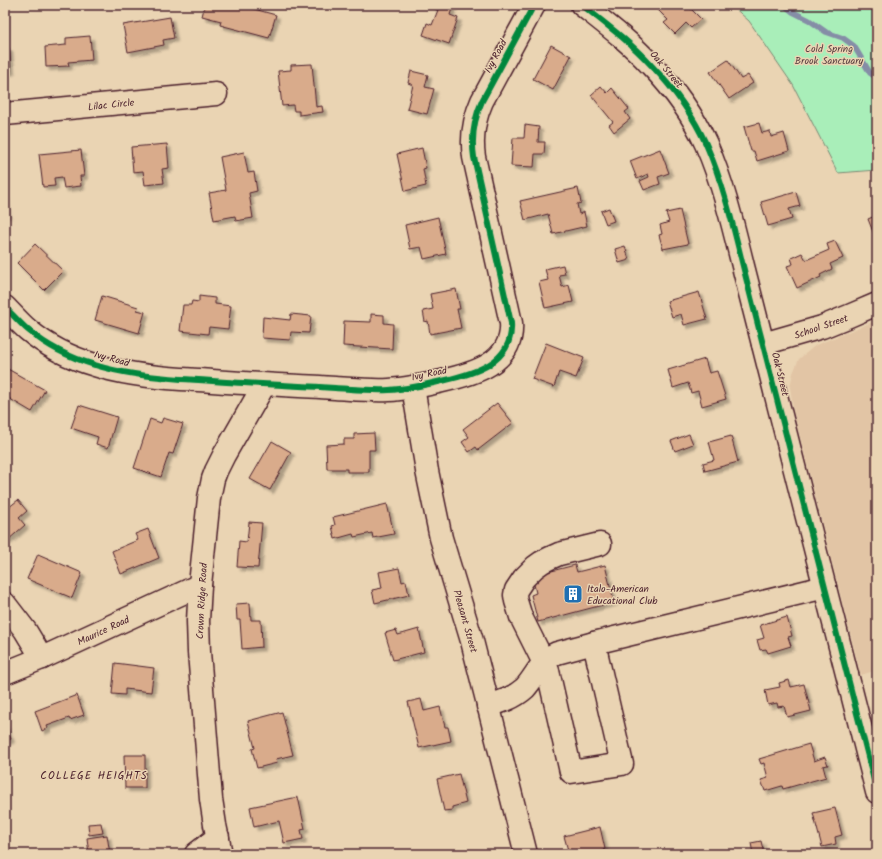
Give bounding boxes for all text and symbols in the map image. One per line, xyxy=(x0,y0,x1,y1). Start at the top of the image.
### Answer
street label: Ivy Road xyxy=(480,36,512,76)
park label: Cold Spring Brook Sanctuary xyxy=(795,41,864,69)
street label: Oak Street xyxy=(646,47,687,92)
street label: Lilac Circle xyxy=(87,95,136,115)
street label: School Street xyxy=(792,310,851,344)
street label: Ivy Road xyxy=(92,347,132,372)
street label: Oak Street xyxy=(767,351,793,398)
street label: Ivy Road xyxy=(410,362,449,386)
street label: Crown Ridge Road xyxy=(192,561,212,640)
place label: Italo-American Educational Club xyxy=(587,581,658,609)
building icon: Italo-American Educational Club xyxy=(562,583,584,605)
street label: Pleasant Street xyxy=(448,588,482,655)
street label: Maurice Road xyxy=(75,611,133,650)
district label: COLLEGE HEIGHTS xyxy=(40,767,148,785)

